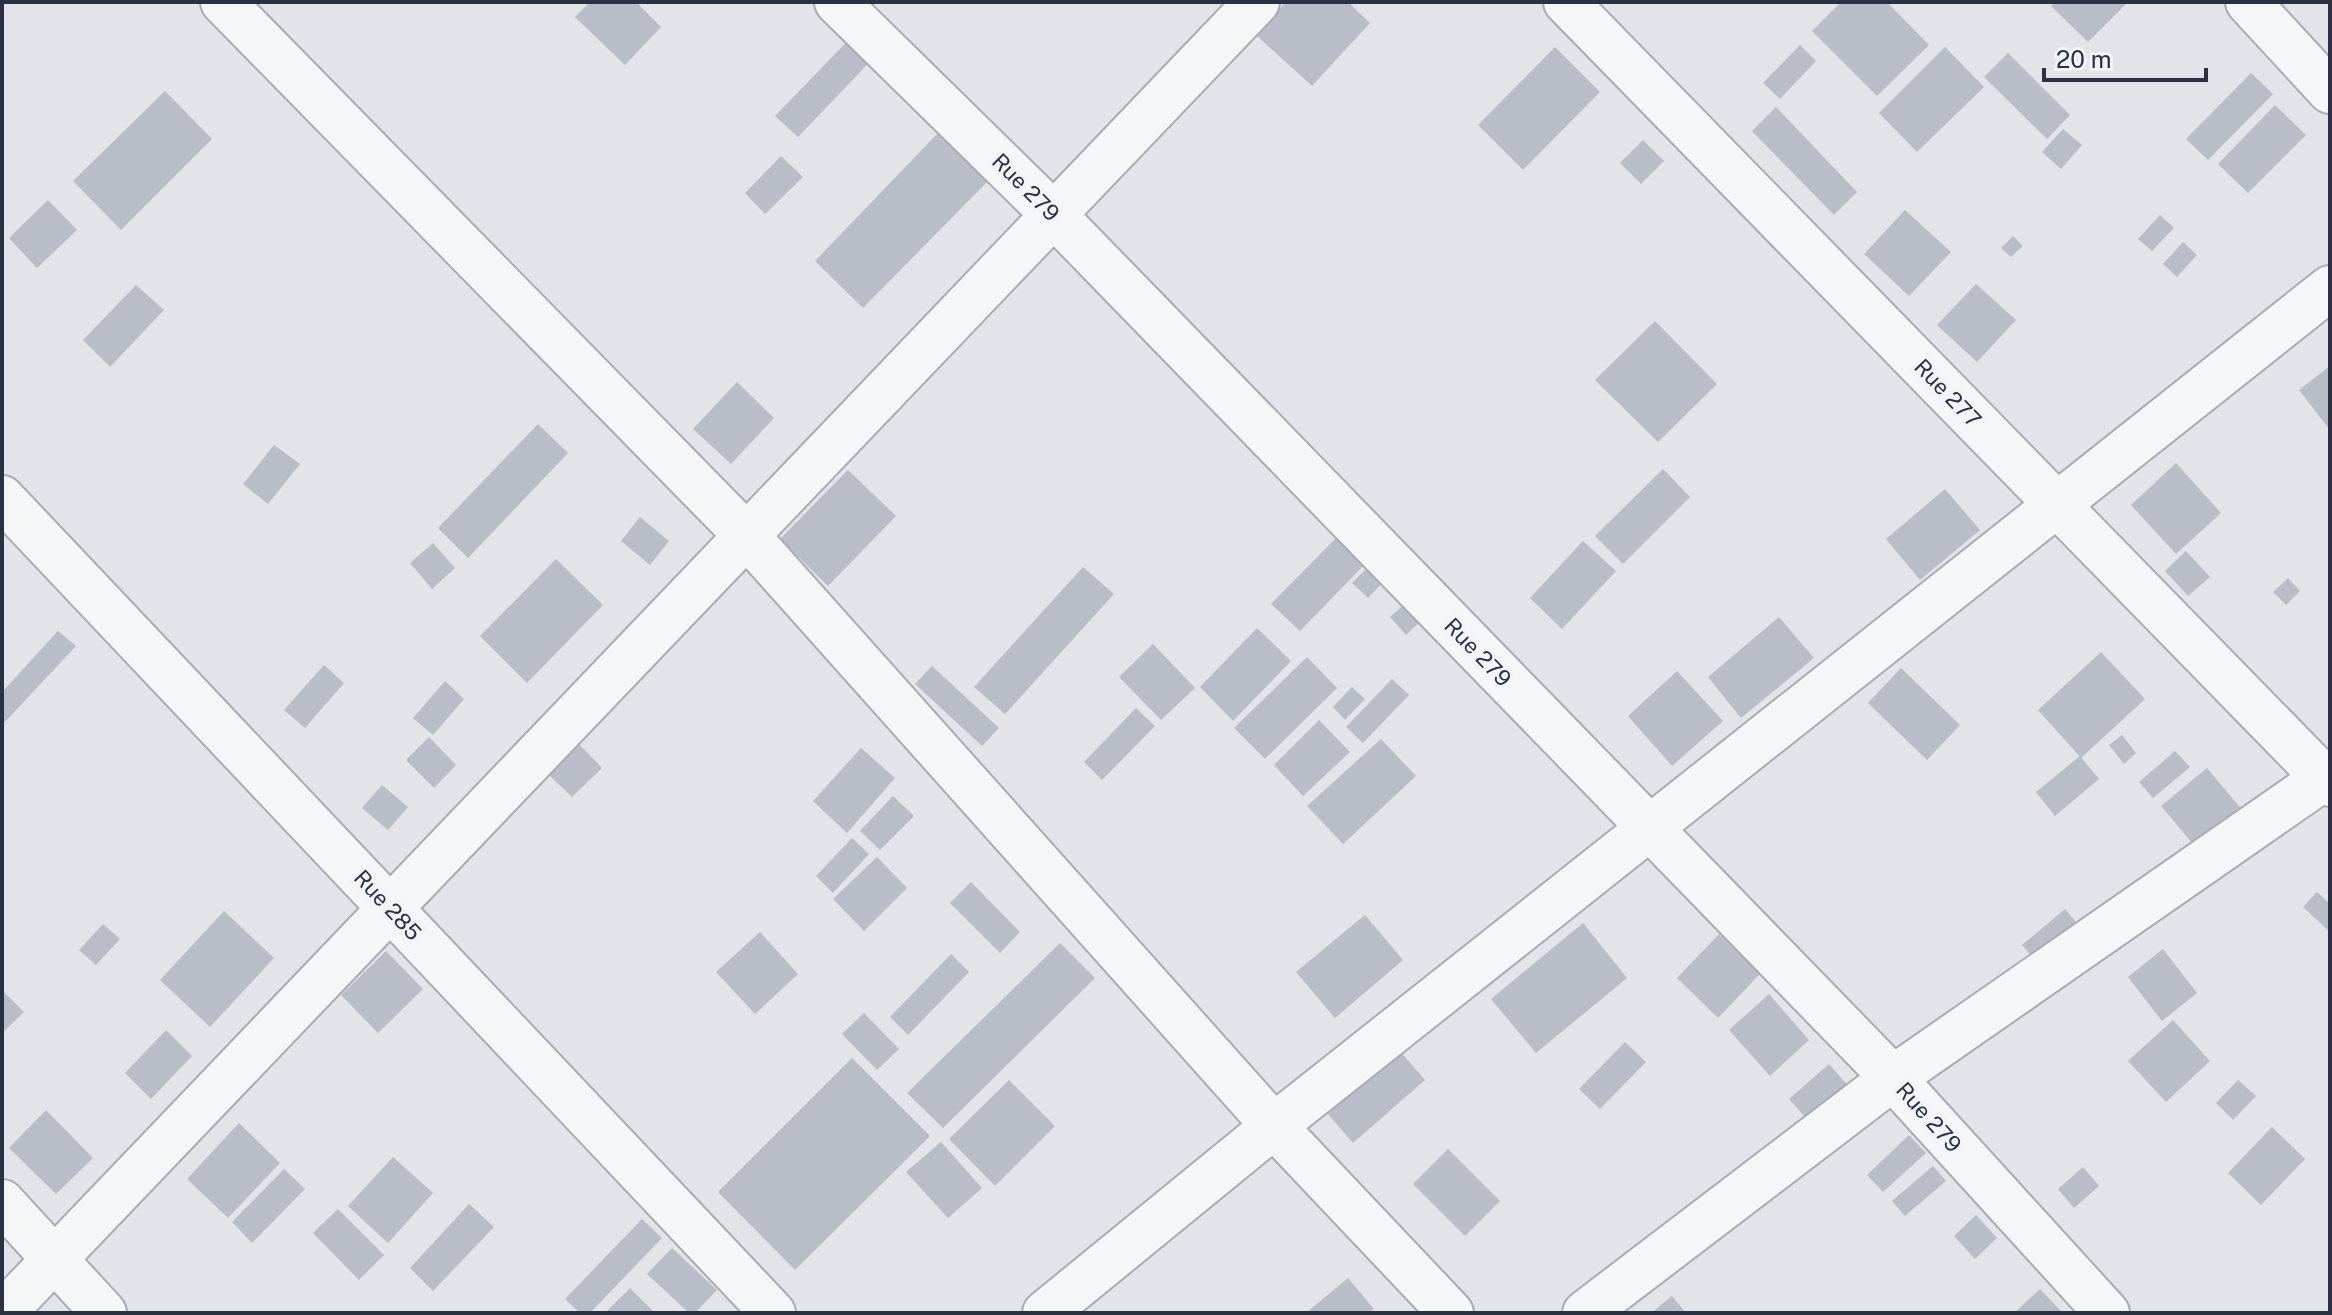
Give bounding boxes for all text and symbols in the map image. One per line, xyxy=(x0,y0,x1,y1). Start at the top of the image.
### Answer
scale bar xyxy=(2044,32,2206,82)
text: 20 m xyxy=(2056,45,2112,73)
street label: Rue 279 xyxy=(987,148,1065,226)
street label: Rue 277 xyxy=(1909,353,1987,433)
street label: Rue 279 xyxy=(1439,612,1517,692)
street label: Rue 285 xyxy=(349,864,427,946)
street label: Rue 279 xyxy=(1891,1077,1967,1157)

